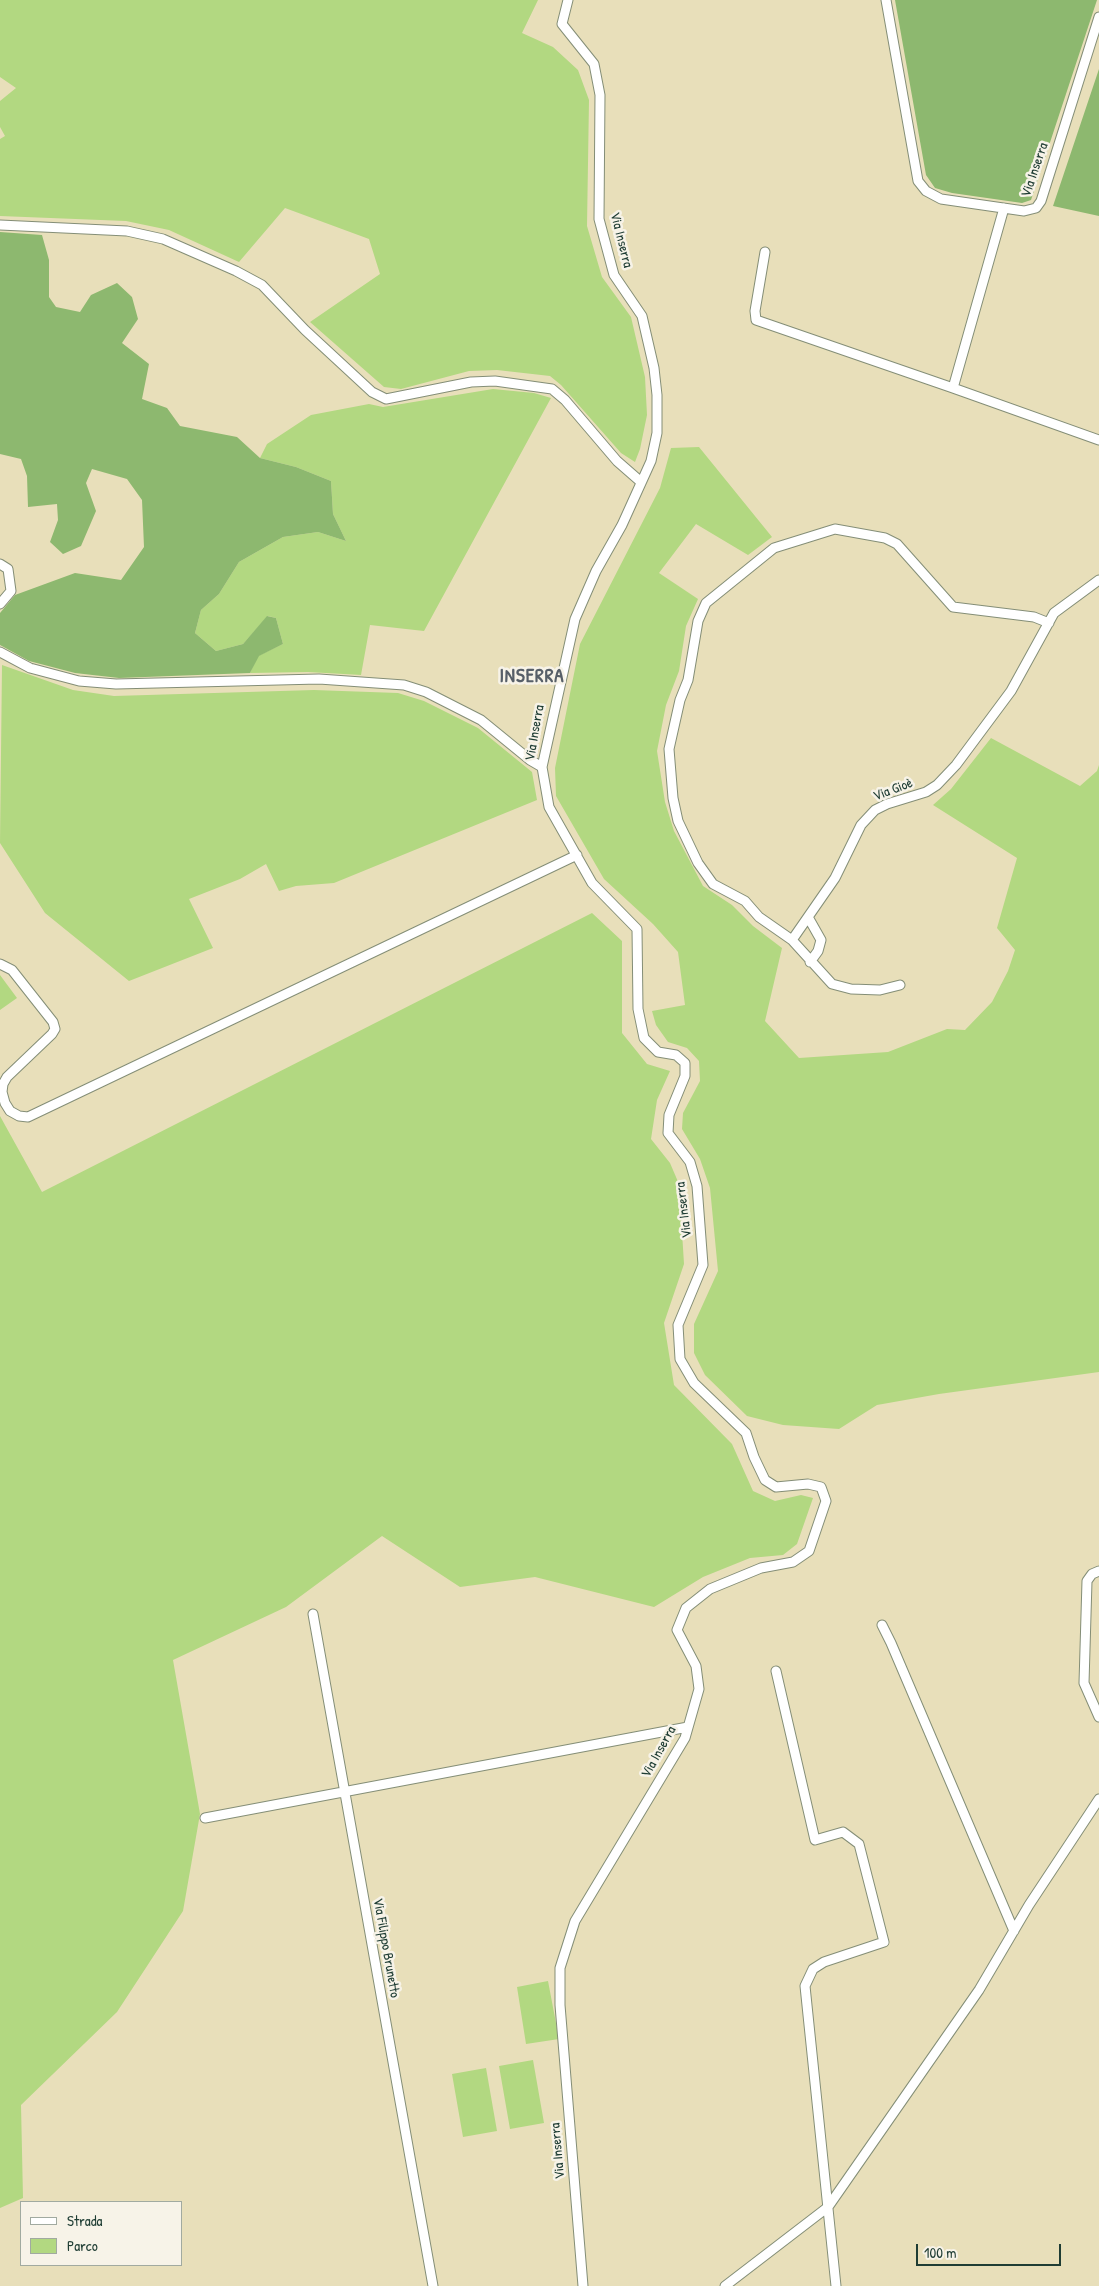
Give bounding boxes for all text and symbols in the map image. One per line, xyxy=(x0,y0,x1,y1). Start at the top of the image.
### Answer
street label: Via Inserra xyxy=(1018,141,1052,199)
street label: Via Inserra xyxy=(606,211,636,269)
district label: INSERRA xyxy=(499,666,565,688)
street label: Via Inserra xyxy=(522,704,548,762)
street label: Via Gioè xyxy=(871,775,915,805)
street label: Via Inserra xyxy=(672,1181,696,1239)
street label: Via Inserra xyxy=(638,1723,680,1781)
street label: Via Filippo Brunetto xyxy=(369,1897,403,1999)
street label: Via Inserra xyxy=(547,2122,569,2180)
legend xyxy=(20,2201,182,2266)
text: Strada xyxy=(67,2210,102,2231)
scale bar xyxy=(919,2234,1064,2266)
text: Parco xyxy=(67,2235,98,2256)
text: 100 m xyxy=(924,2242,957,2263)

